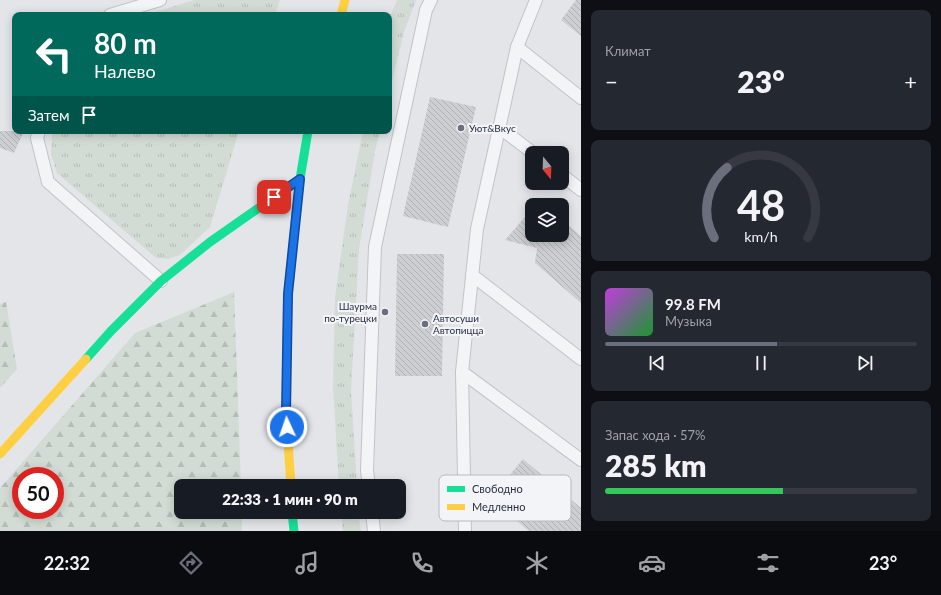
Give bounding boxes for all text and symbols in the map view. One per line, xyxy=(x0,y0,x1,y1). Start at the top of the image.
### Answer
text: 80 m xyxy=(94,26,157,60)
icon: left xyxy=(28,28,80,80)
text: Климат xyxy=(605,43,651,59)
text: Налево xyxy=(94,60,156,82)
text: 23° xyxy=(737,63,785,99)
text: − xyxy=(605,68,618,95)
text: + xyxy=(904,68,917,95)
icon: arrive xyxy=(78,104,100,126)
text: Затем xyxy=(28,106,70,124)
place label: Уют&Вкус xyxy=(469,122,516,134)
marker: Уют&Вкус xyxy=(456,123,466,133)
north arrow xyxy=(525,146,569,190)
map controls xyxy=(525,146,569,242)
pin xyxy=(257,180,291,214)
text: 48 xyxy=(737,180,785,230)
icon: arrive xyxy=(263,186,285,208)
button: layers xyxy=(525,198,569,242)
text: km/h xyxy=(744,228,778,245)
text: 99.8 FM xyxy=(665,295,721,313)
place label: Шаурма по-турецки xyxy=(324,300,377,324)
marker: Шаурма по-турецки xyxy=(380,307,390,317)
place label: Автосуши Автопицца xyxy=(433,312,484,336)
text: Музыка xyxy=(665,313,712,329)
marker: Автосуши Автопицца xyxy=(420,319,430,329)
icon: previous xyxy=(646,352,668,374)
icon: pause xyxy=(750,352,772,374)
icon: next xyxy=(854,352,876,374)
position arrow xyxy=(266,406,308,448)
text: Запас хода · 57% xyxy=(605,427,706,443)
text: 285 km xyxy=(605,447,706,483)
speed limit sign: 50 xyxy=(12,467,64,519)
legend xyxy=(439,475,571,521)
text: Свободно xyxy=(472,482,523,495)
text: 22:33 · 1 мин · 90 m xyxy=(222,490,358,508)
text: Медленно xyxy=(472,500,525,513)
icon: directions xyxy=(177,549,205,577)
icon: music xyxy=(293,549,321,577)
icon: phone xyxy=(408,549,436,577)
icon: climate xyxy=(523,549,551,577)
icon: car xyxy=(638,549,666,577)
icon: filters xyxy=(754,549,782,577)
text: 22:32 xyxy=(44,552,90,574)
text: 23° xyxy=(869,552,897,574)

